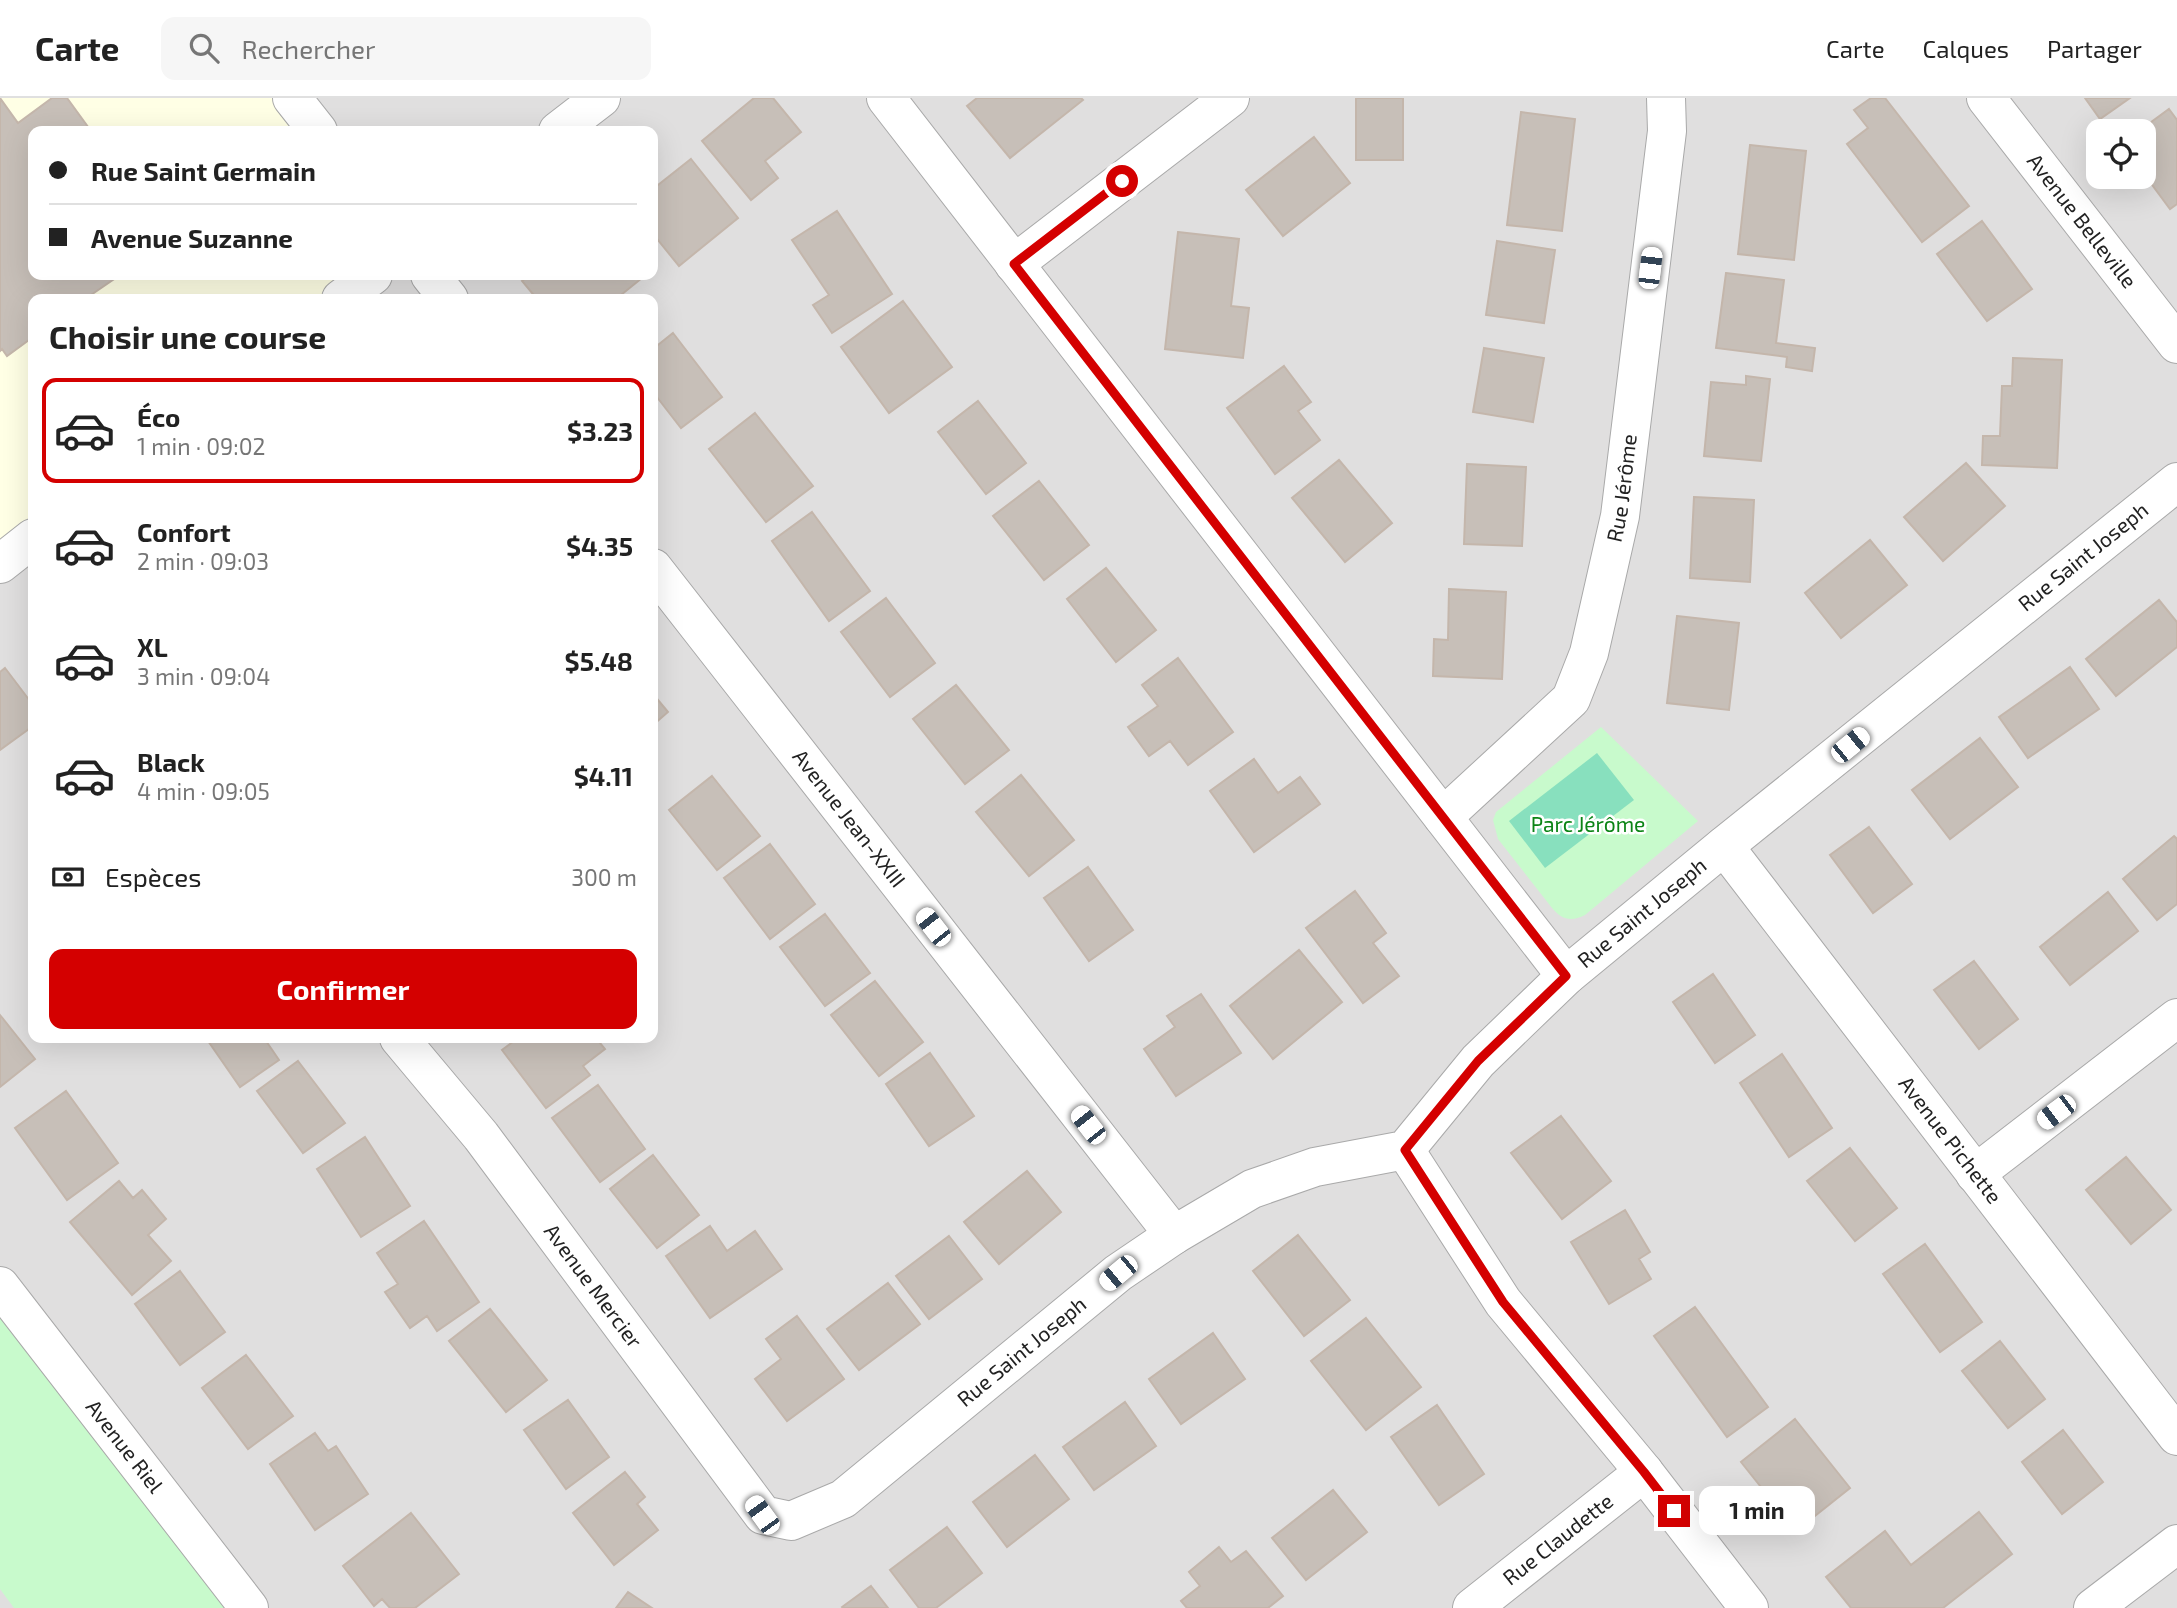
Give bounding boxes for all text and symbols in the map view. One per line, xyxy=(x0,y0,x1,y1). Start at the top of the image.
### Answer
search box xyxy=(161,17,651,80)
text: Carte xyxy=(35,28,119,68)
icon: search xyxy=(185,29,223,67)
text: Rechercher xyxy=(241,33,375,64)
text: Carte xyxy=(1826,34,1885,63)
text: Calques xyxy=(1923,34,2009,63)
text: Partager xyxy=(2047,34,2142,63)
map controls xyxy=(2086,119,2156,189)
button: locate xyxy=(2086,119,2156,189)
street label: Avenue Belleville xyxy=(2023,148,2143,292)
text: Rue Saint Germain xyxy=(91,155,316,186)
route start xyxy=(1106,165,1138,197)
text: Avenue Suzanne xyxy=(91,222,293,253)
car xyxy=(1638,246,1663,290)
text: Choisir une course xyxy=(49,317,326,355)
icon: car xyxy=(53,399,116,462)
text: Éco xyxy=(137,401,180,432)
text: $3.23 xyxy=(567,415,633,446)
text: 1 min · 09:02 xyxy=(137,432,265,460)
street label: Rue Jérôme xyxy=(1601,433,1641,544)
street label: Rue Saint Joseph xyxy=(2013,496,2152,616)
icon: car xyxy=(53,514,116,577)
text: Confort xyxy=(137,516,231,547)
text: $4.35 xyxy=(566,530,633,561)
text: 2 min · 09:03 xyxy=(137,547,269,575)
icon: car xyxy=(53,629,116,692)
text: XL xyxy=(137,631,168,662)
text: $5.48 xyxy=(565,645,633,676)
text: 3 min · 09:04 xyxy=(137,662,270,690)
car xyxy=(1828,724,1873,766)
icon: car xyxy=(53,744,116,807)
street label: Avenue Jean-XXIII xyxy=(788,744,912,892)
text: Black xyxy=(137,746,205,777)
text: $4.11 xyxy=(574,760,633,791)
text: 4 min · 09:05 xyxy=(137,777,270,805)
park label: Parc Jérôme xyxy=(1531,811,1645,836)
street label: Rue Saint Joseph xyxy=(1572,852,1711,972)
icon: cash xyxy=(49,858,87,896)
text: Espèces xyxy=(105,861,202,892)
text: 300 m xyxy=(571,863,637,891)
car xyxy=(912,904,955,950)
button: Confirmer xyxy=(49,949,637,1029)
street label: Avenue Pichette xyxy=(1894,1071,2008,1208)
car xyxy=(2033,1091,2080,1133)
car xyxy=(1067,1102,1110,1148)
street label: Avenue Mercier xyxy=(540,1218,649,1353)
car xyxy=(1096,1251,1141,1295)
street label: Rue Saint Joseph xyxy=(952,1290,1091,1411)
street label: Avenue Riel xyxy=(82,1394,170,1498)
callout: 1 min xyxy=(1698,1486,1814,1536)
street label: Rue Claudette xyxy=(1497,1487,1617,1590)
car xyxy=(742,1492,783,1538)
route end xyxy=(1658,1495,1690,1527)
text: 1 min xyxy=(1729,1496,1785,1524)

